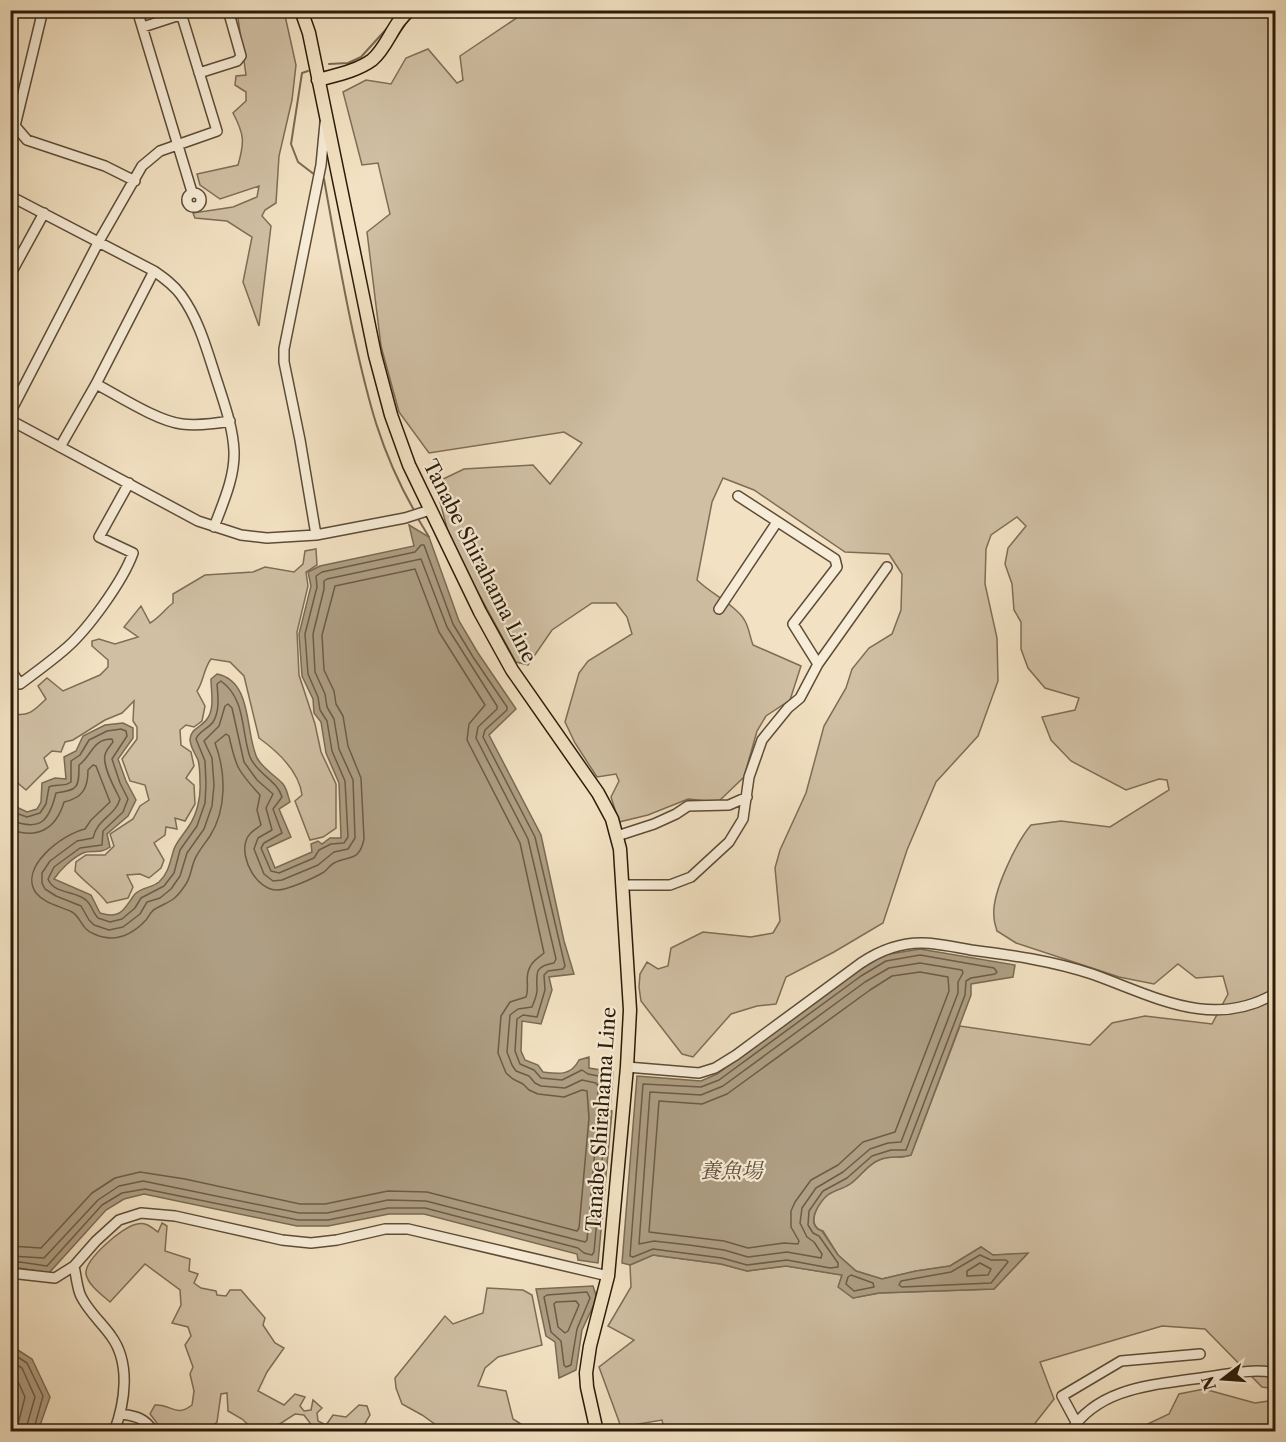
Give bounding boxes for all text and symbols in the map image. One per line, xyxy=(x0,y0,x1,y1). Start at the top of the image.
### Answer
street label: Tanabe Shirahama Line xyxy=(418,455,542,667)
street label: Tanabe Shirahama Line xyxy=(581,1006,621,1232)
water label: 養魚場 xyxy=(700,1158,764,1183)
north arrow xyxy=(1193,1349,1253,1409)
text: N xyxy=(1197,1374,1220,1393)

